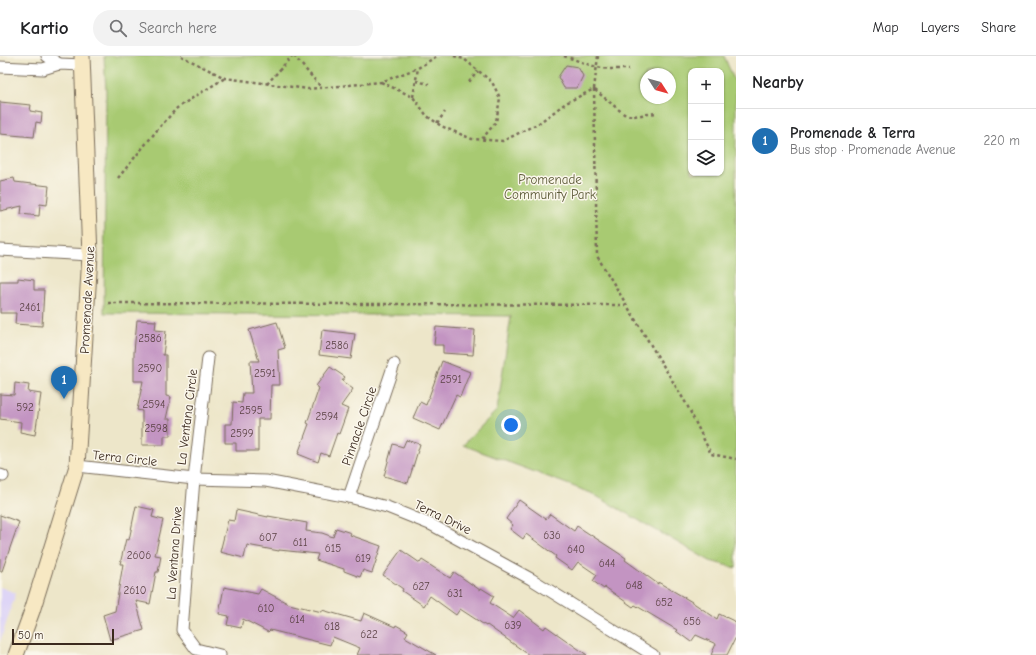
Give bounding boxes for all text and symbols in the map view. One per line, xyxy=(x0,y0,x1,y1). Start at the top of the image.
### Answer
search box xyxy=(93,10,373,46)
text: Kartio xyxy=(20,17,69,39)
icon: search xyxy=(107,17,129,39)
text: Search here xyxy=(139,19,217,37)
text: Map xyxy=(872,19,899,36)
text: Layers xyxy=(921,19,959,36)
text: Share xyxy=(981,19,1016,36)
north arrow xyxy=(640,68,676,104)
map controls xyxy=(688,68,724,176)
button: + xyxy=(688,68,724,104)
text: Nearby xyxy=(752,73,803,92)
button: − xyxy=(688,104,724,140)
text: Promenade & Terra xyxy=(790,124,916,142)
text: 1 xyxy=(762,133,768,148)
text: 220 m xyxy=(983,133,1020,148)
button: layers xyxy=(688,140,724,176)
text: Bus stop · Promenade Avenue xyxy=(790,142,956,157)
park label: Promenade Community Park xyxy=(504,172,597,202)
street label: Promenade Avenue xyxy=(77,245,97,354)
house number: 2461 xyxy=(19,301,41,314)
house number: 2586 xyxy=(138,332,162,345)
house number: 2586 xyxy=(325,339,349,352)
house number: 2590 xyxy=(138,362,162,375)
pin: 1 xyxy=(51,366,77,399)
house number: 2591 xyxy=(254,367,276,380)
street label: La Ventana Circle xyxy=(174,368,200,466)
house number: 2591 xyxy=(440,373,462,386)
street label: Pinnacle Circle xyxy=(338,384,380,468)
house number: 2594 xyxy=(143,398,165,411)
house number: 592 xyxy=(16,401,34,414)
house number: 2595 xyxy=(239,404,263,417)
house number: 2594 xyxy=(316,410,338,423)
your location xyxy=(501,415,521,435)
house number: 2598 xyxy=(144,422,168,435)
house number: 2599 xyxy=(230,427,254,440)
street label: Terra Circle xyxy=(92,447,158,469)
street label: Terra Drive xyxy=(412,497,474,537)
street label: La Ventana Drive xyxy=(163,505,185,600)
house number: 636 xyxy=(543,529,561,542)
house number: 607 xyxy=(259,531,277,544)
house number: 611 xyxy=(293,536,307,549)
house number: 615 xyxy=(325,542,341,555)
house number: 640 xyxy=(567,543,585,556)
house number: 2606 xyxy=(127,549,151,562)
house number: 619 xyxy=(355,552,371,565)
house number: 644 xyxy=(599,557,615,570)
house number: 648 xyxy=(626,579,643,592)
house number: 627 xyxy=(413,580,429,593)
house number: 2610 xyxy=(124,584,146,597)
house number: 631 xyxy=(447,587,463,600)
house number: 652 xyxy=(655,596,673,609)
house number: 610 xyxy=(257,602,275,615)
house number: 614 xyxy=(289,613,305,626)
house number: 656 xyxy=(683,615,701,628)
house number: 639 xyxy=(504,619,522,632)
house number: 618 xyxy=(324,620,340,633)
scale bar xyxy=(12,627,114,646)
house number: 622 xyxy=(360,628,378,641)
text: 50 m xyxy=(18,629,43,642)

